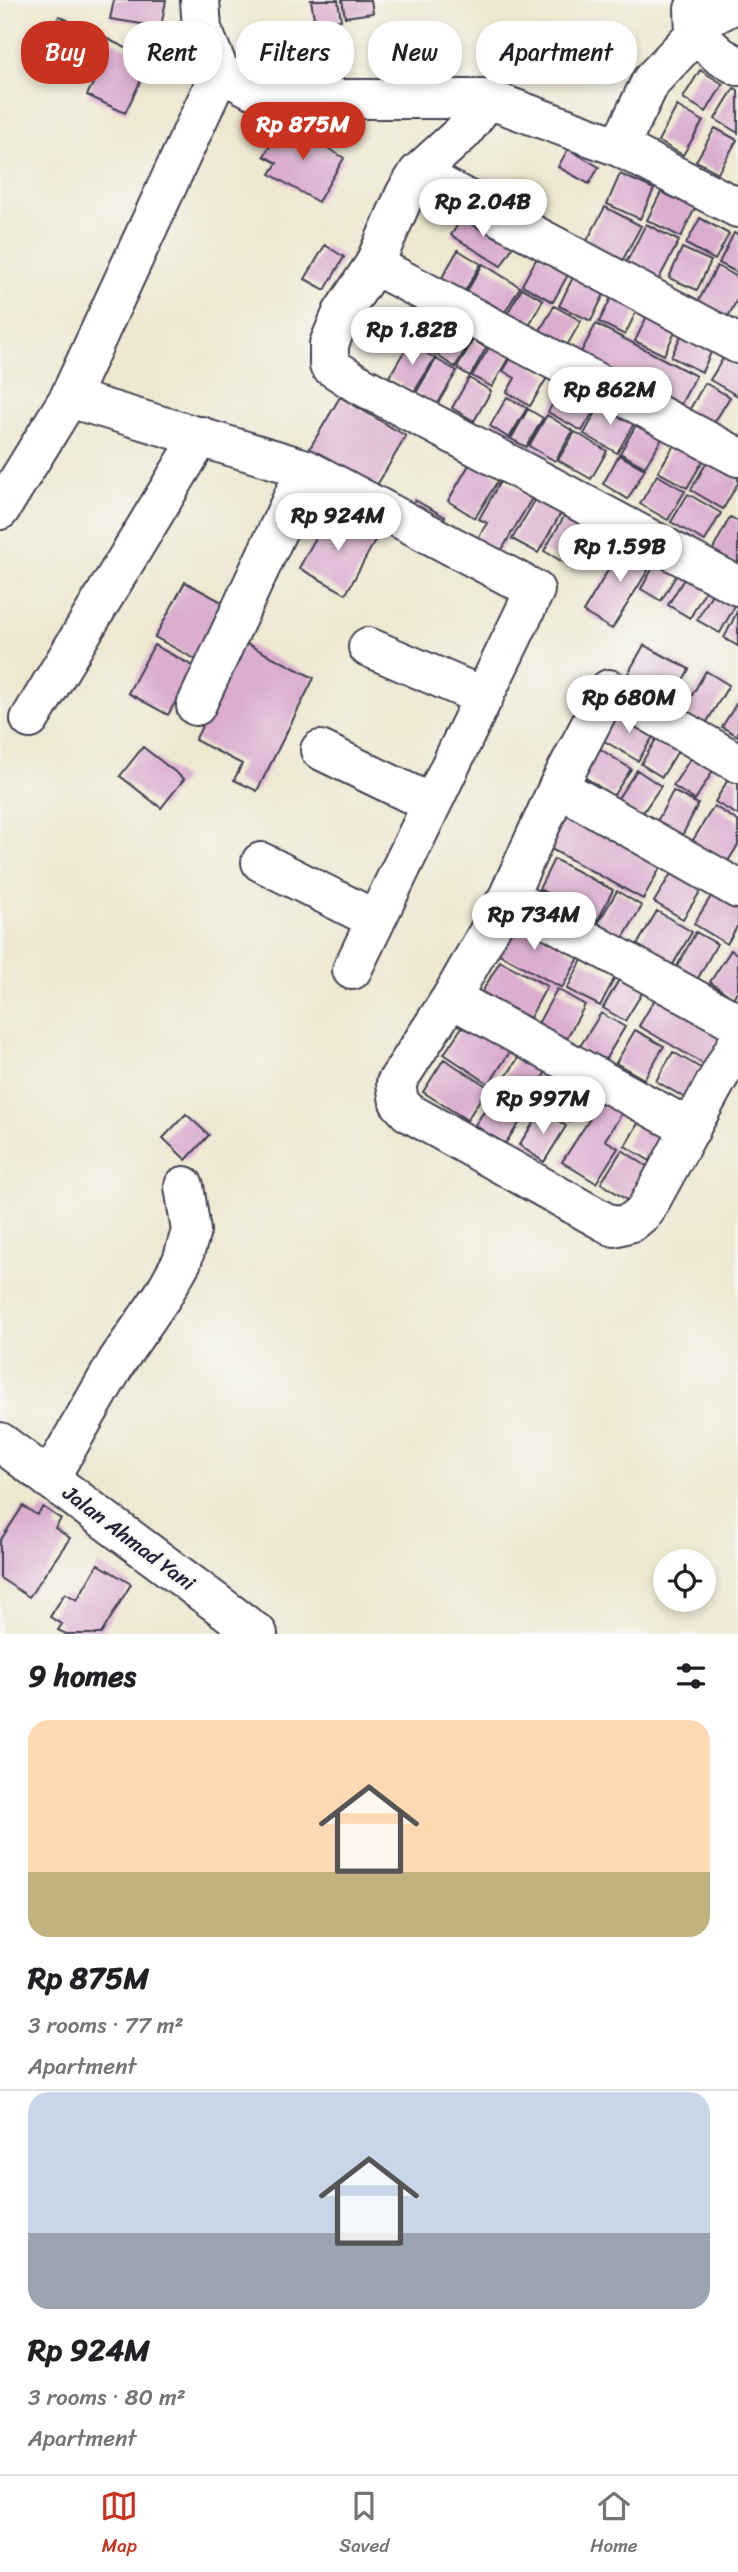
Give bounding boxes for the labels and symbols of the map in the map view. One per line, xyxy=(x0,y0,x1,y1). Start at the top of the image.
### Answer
pin: Rp 875M xyxy=(238,102,368,162)
pin: Rp 2.04B xyxy=(411,180,555,239)
pin: Rp 1.82B xyxy=(340,308,484,367)
pin: Rp 862M xyxy=(545,368,675,427)
pin: Rp 924M xyxy=(273,494,403,553)
pin: Rp 1.59B xyxy=(548,524,692,584)
pin: Rp 680M xyxy=(564,676,694,735)
pin: Rp 734M xyxy=(469,892,599,952)
pin: Rp 997M xyxy=(478,1076,608,1136)
street label: Jalan Ahmad Yani xyxy=(53,1474,205,1602)

